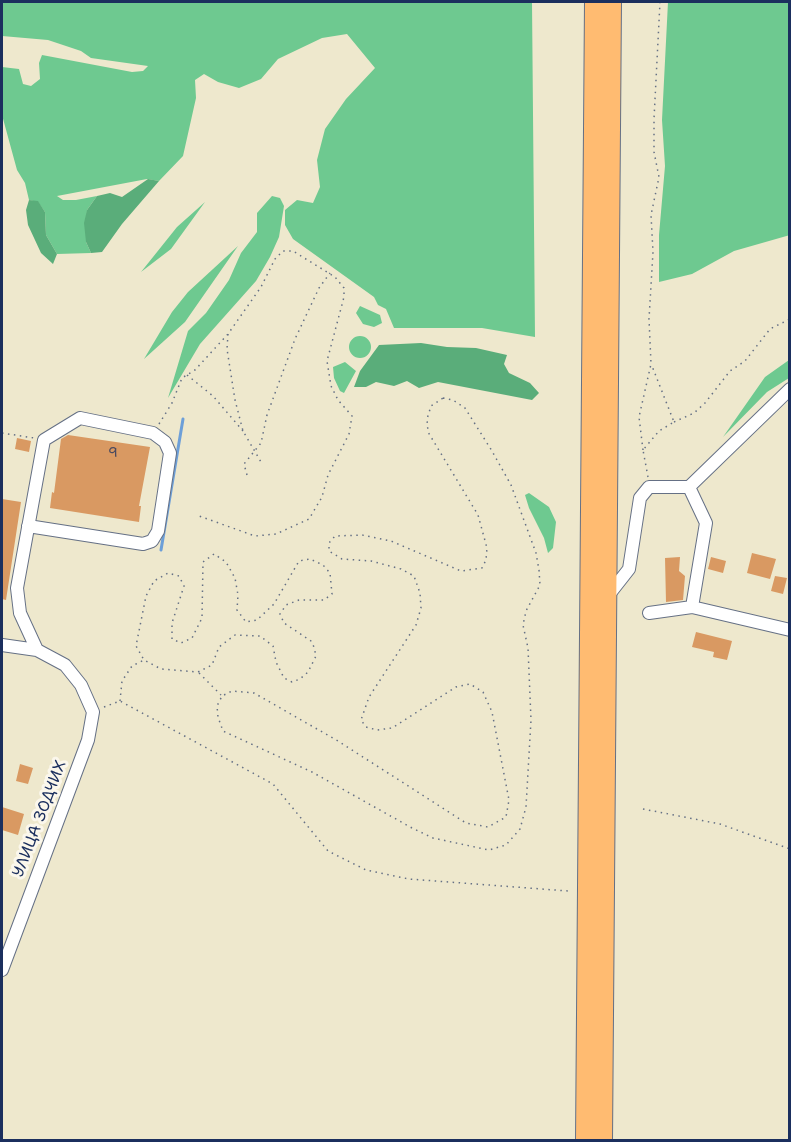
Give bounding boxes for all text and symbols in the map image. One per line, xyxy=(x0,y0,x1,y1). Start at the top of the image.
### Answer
house number: 9 xyxy=(108,445,118,461)
street label: УЛИЦА ЗОДЧИХ xyxy=(9,758,71,880)

